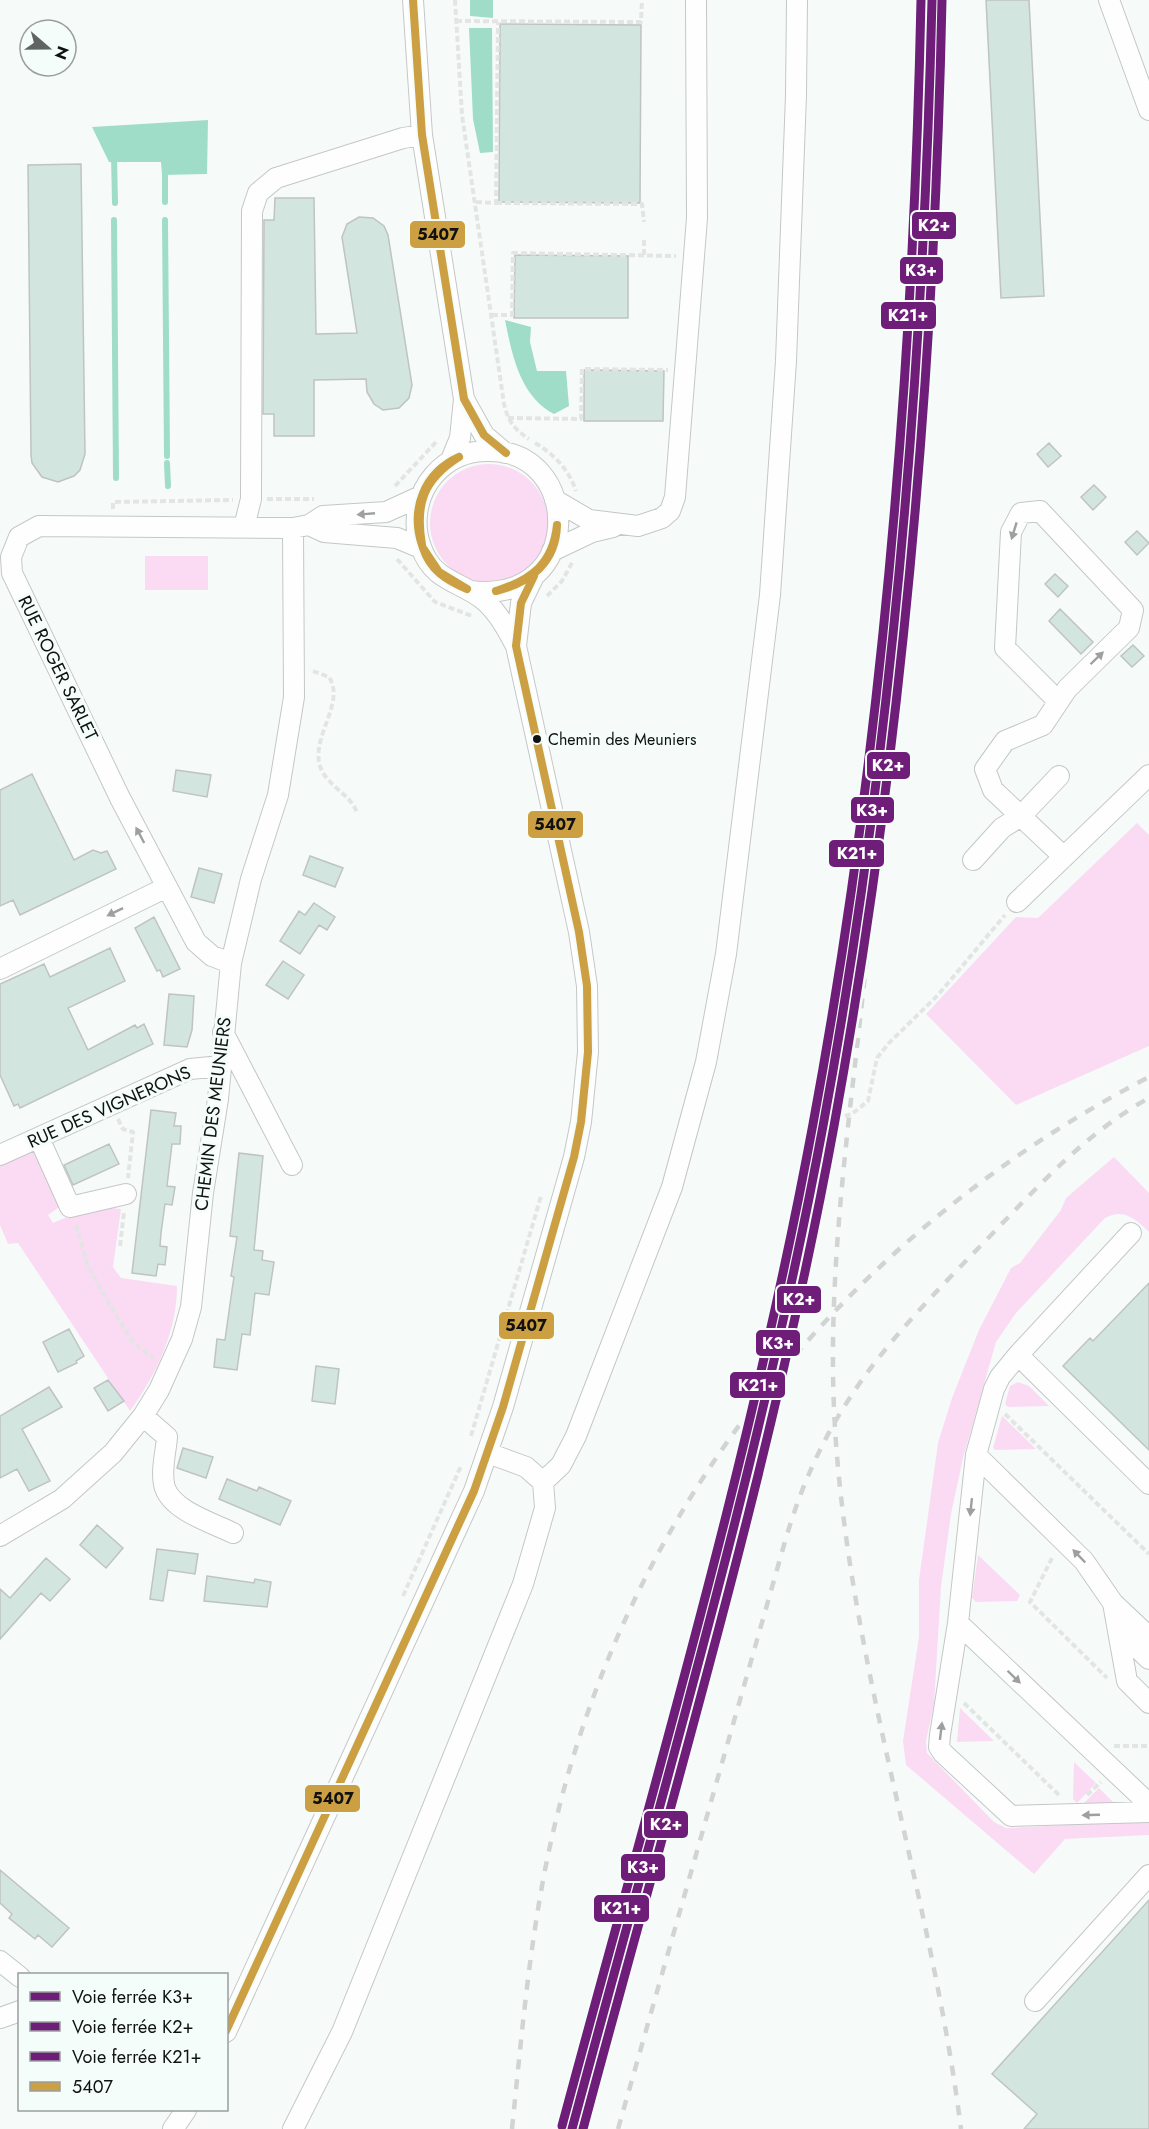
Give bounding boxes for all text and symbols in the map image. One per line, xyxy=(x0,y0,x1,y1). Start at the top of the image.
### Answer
north arrow xyxy=(18,18,78,78)
text: N xyxy=(49,43,75,63)
line badge: K2+ xyxy=(911,211,957,240)
text: K2+ xyxy=(918,214,950,237)
line badge: 5407 xyxy=(409,220,466,249)
text: 5407 xyxy=(417,223,459,246)
line badge: K3+ xyxy=(899,256,944,285)
text: K3+ xyxy=(905,259,937,282)
line badge: K21+ xyxy=(880,301,937,330)
text: K21+ xyxy=(888,304,928,327)
one-way arrow xyxy=(357,509,376,518)
one-way arrow xyxy=(1009,522,1018,540)
street label: RUE ROGER SARLET xyxy=(12,591,105,745)
one-way arrow xyxy=(1090,652,1104,666)
place label: Chemin des Meuniers xyxy=(548,728,696,751)
marker: Chemin des Meuniers xyxy=(531,733,543,745)
line badge: K2+ xyxy=(866,751,911,780)
text: K2+ xyxy=(872,754,904,777)
line badge: K3+ xyxy=(850,796,895,824)
text: K3+ xyxy=(856,799,888,822)
line badge: 5407 xyxy=(527,810,584,839)
text: 5407 xyxy=(534,813,576,836)
one-way arrow xyxy=(135,826,145,843)
line badge: K21+ xyxy=(828,839,885,868)
text: K21+ xyxy=(837,842,877,865)
one-way arrow xyxy=(106,908,123,917)
street label: CHEMIN DES MEUNIERS xyxy=(188,1016,238,1212)
street label: RUE DES VIGNERONS xyxy=(23,1059,195,1155)
line badge: K2+ xyxy=(776,1285,822,1314)
text: K2+ xyxy=(783,1288,815,1311)
line badge: 5407 xyxy=(498,1311,555,1340)
text: 5407 xyxy=(505,1314,547,1337)
line badge: K3+ xyxy=(755,1329,801,1357)
text: K3+ xyxy=(762,1332,794,1355)
line badge: K21+ xyxy=(729,1371,786,1399)
text: K21+ xyxy=(738,1374,778,1397)
one-way arrow xyxy=(966,1497,975,1516)
one-way arrow xyxy=(1072,1549,1086,1563)
one-way arrow xyxy=(1006,1670,1021,1684)
one-way arrow xyxy=(936,1722,946,1741)
line badge: 5407 xyxy=(304,1784,361,1813)
text: 5407 xyxy=(312,1787,354,1810)
line badge: K2+ xyxy=(643,1810,689,1839)
one-way arrow xyxy=(1081,1810,1100,1819)
text: K2+ xyxy=(650,1813,682,1836)
line badge: K3+ xyxy=(620,1853,666,1882)
text: K3+ xyxy=(627,1856,659,1879)
line badge: K21+ xyxy=(593,1894,650,1923)
text: K21+ xyxy=(601,1897,641,1920)
legend xyxy=(18,1973,228,2111)
text: Voie ferrée K3+ xyxy=(72,1984,193,2010)
text: Voie ferrée K2+ xyxy=(72,2014,194,2040)
text: Voie ferrée K21+ xyxy=(72,2044,202,2070)
text: 5407 xyxy=(72,2074,113,2100)

